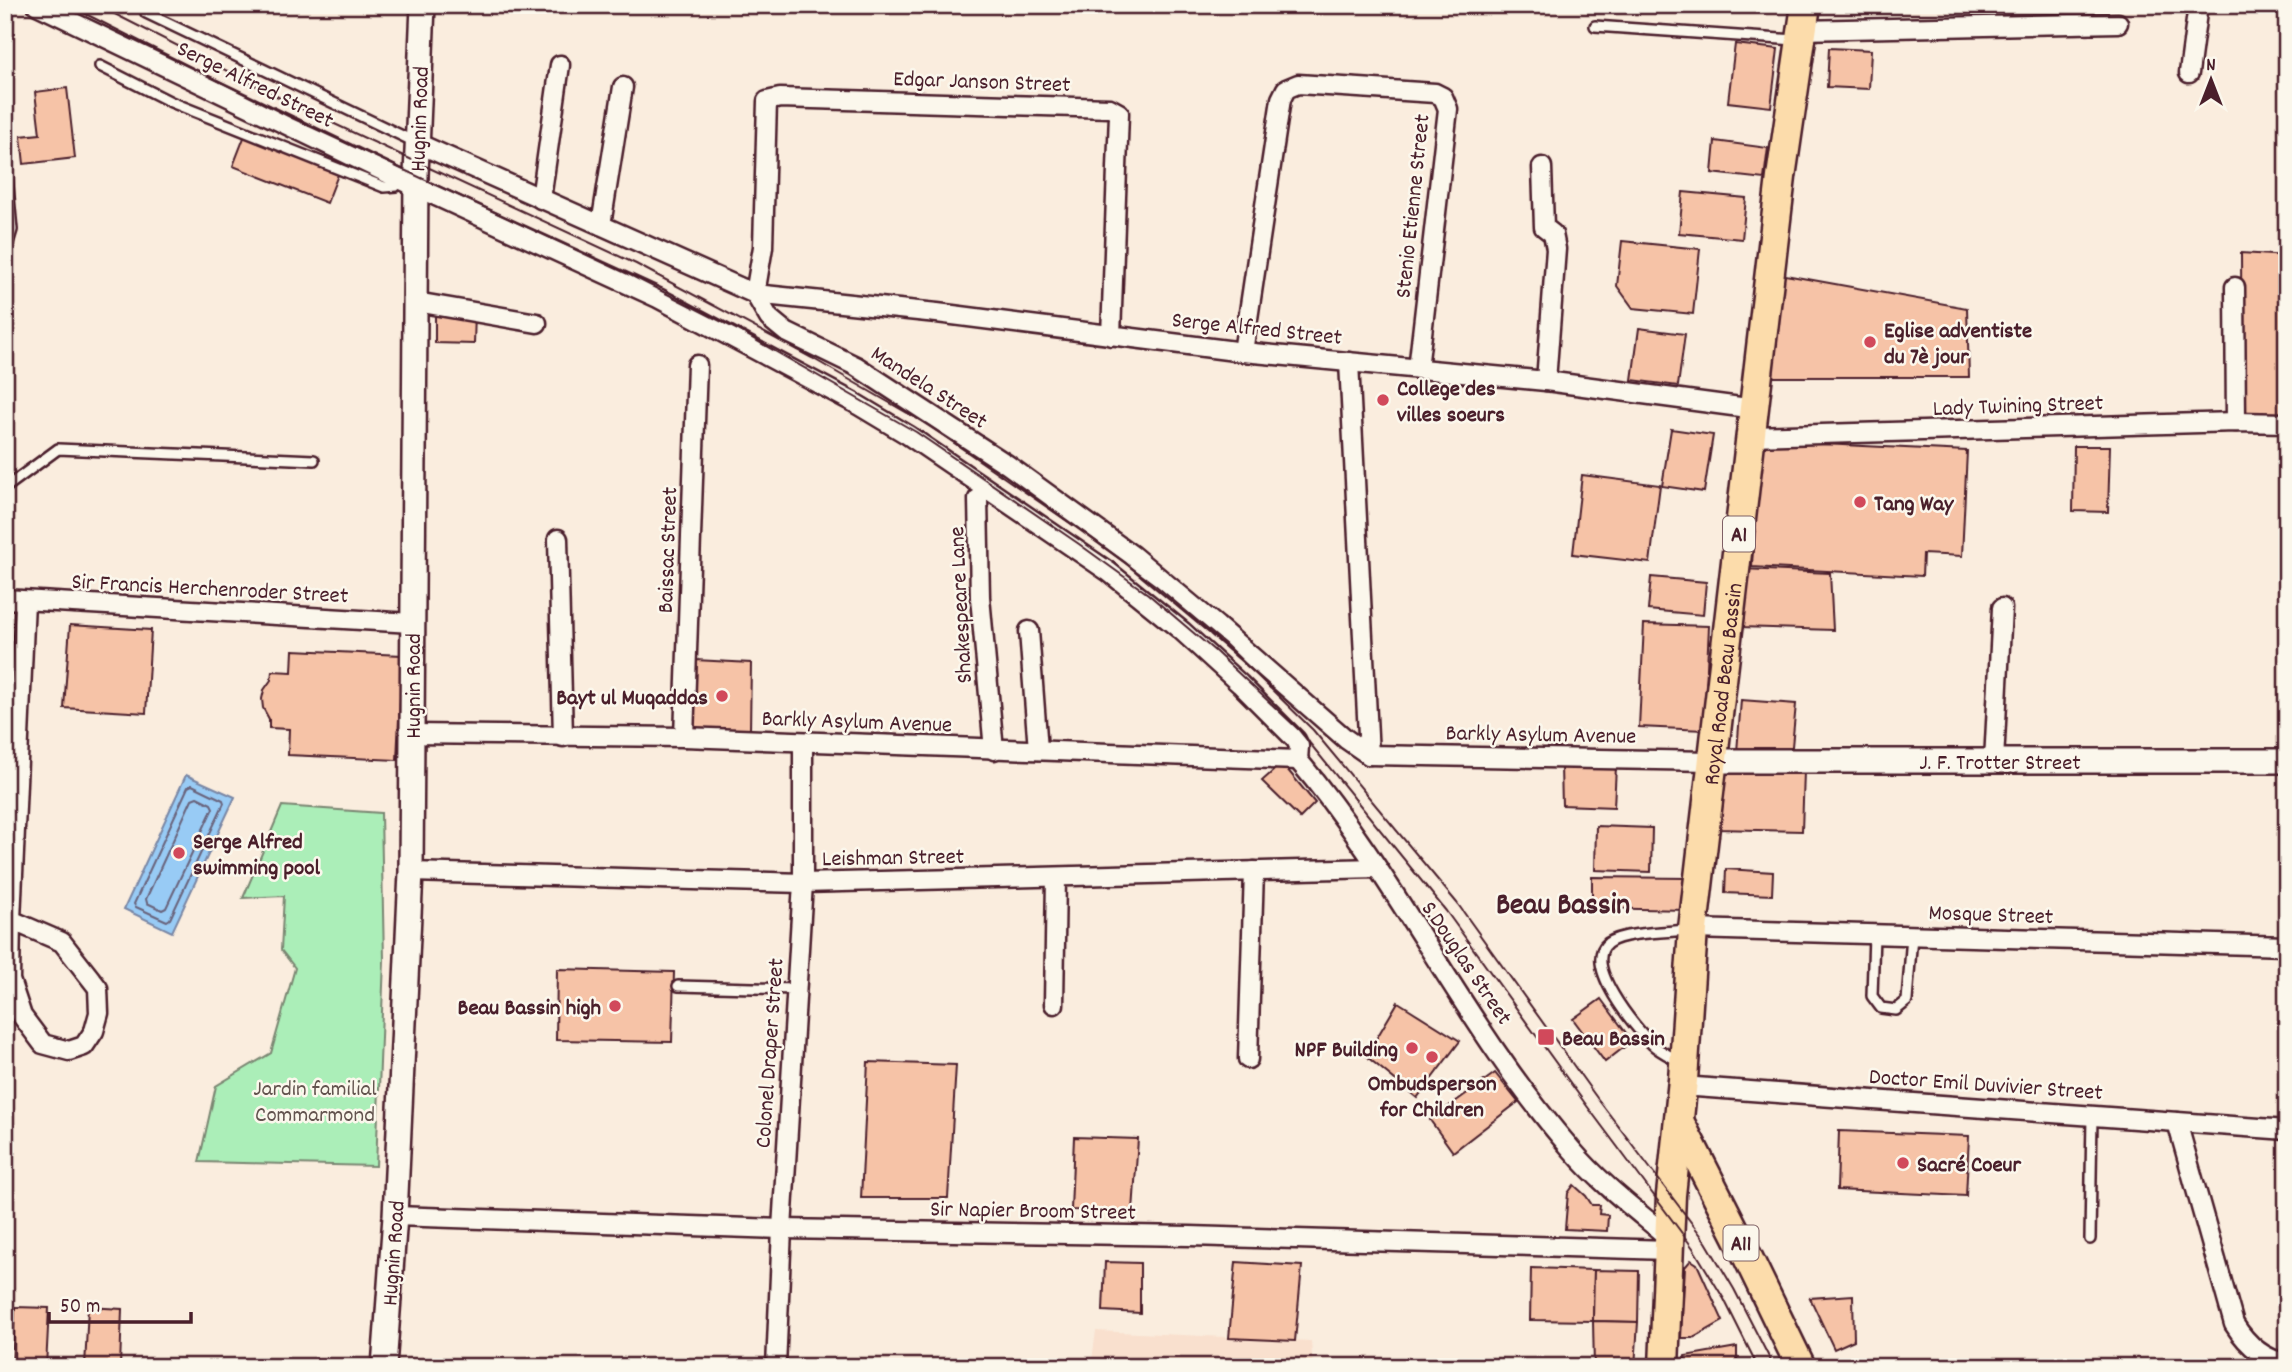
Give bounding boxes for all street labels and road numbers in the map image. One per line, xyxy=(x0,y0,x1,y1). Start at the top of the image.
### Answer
street label: Serge Alfred Street xyxy=(170,34,339,138)
street label: Edgar Janson Street xyxy=(893,64,1071,103)
street label: Hugnin Road xyxy=(403,66,440,172)
street label: Stenio Etienne Street xyxy=(1388,113,1441,300)
street label: Serge Alfred Street xyxy=(1170,305,1343,356)
street label: Mandela Street xyxy=(863,339,993,439)
street label: Lady Twining Street xyxy=(1932,388,2104,427)
street label: Baissac Street xyxy=(651,486,688,614)
road number: A1 xyxy=(1723,516,1755,552)
street label: Shakespeare Lane xyxy=(942,526,983,684)
street label: Sir Francis Herchenroder Street xyxy=(71,567,349,614)
street label: Royal Road Beau Bassin xyxy=(1697,581,1753,787)
street label: Hugnin Road xyxy=(399,633,432,739)
street label: Barkly Asylum Avenue xyxy=(761,704,953,743)
street label: Barkly Asylum Avenue xyxy=(1445,718,1637,755)
street label: J. F. Trotter Street xyxy=(1919,748,2081,781)
street label: Leishman Street xyxy=(822,842,965,877)
street label: S.Douglas Street xyxy=(1411,895,1519,1033)
street label: Mosque Street xyxy=(1928,898,2054,935)
street label: Colonel Draper Street xyxy=(748,957,795,1149)
street label: Doctor Emil Duvivier Street xyxy=(1868,1062,2104,1111)
street label: Sir Napier Broom Street xyxy=(930,1194,1136,1231)
street label: Hugnin Road xyxy=(375,1199,416,1307)
road number: A11 xyxy=(1724,1226,1758,1260)

